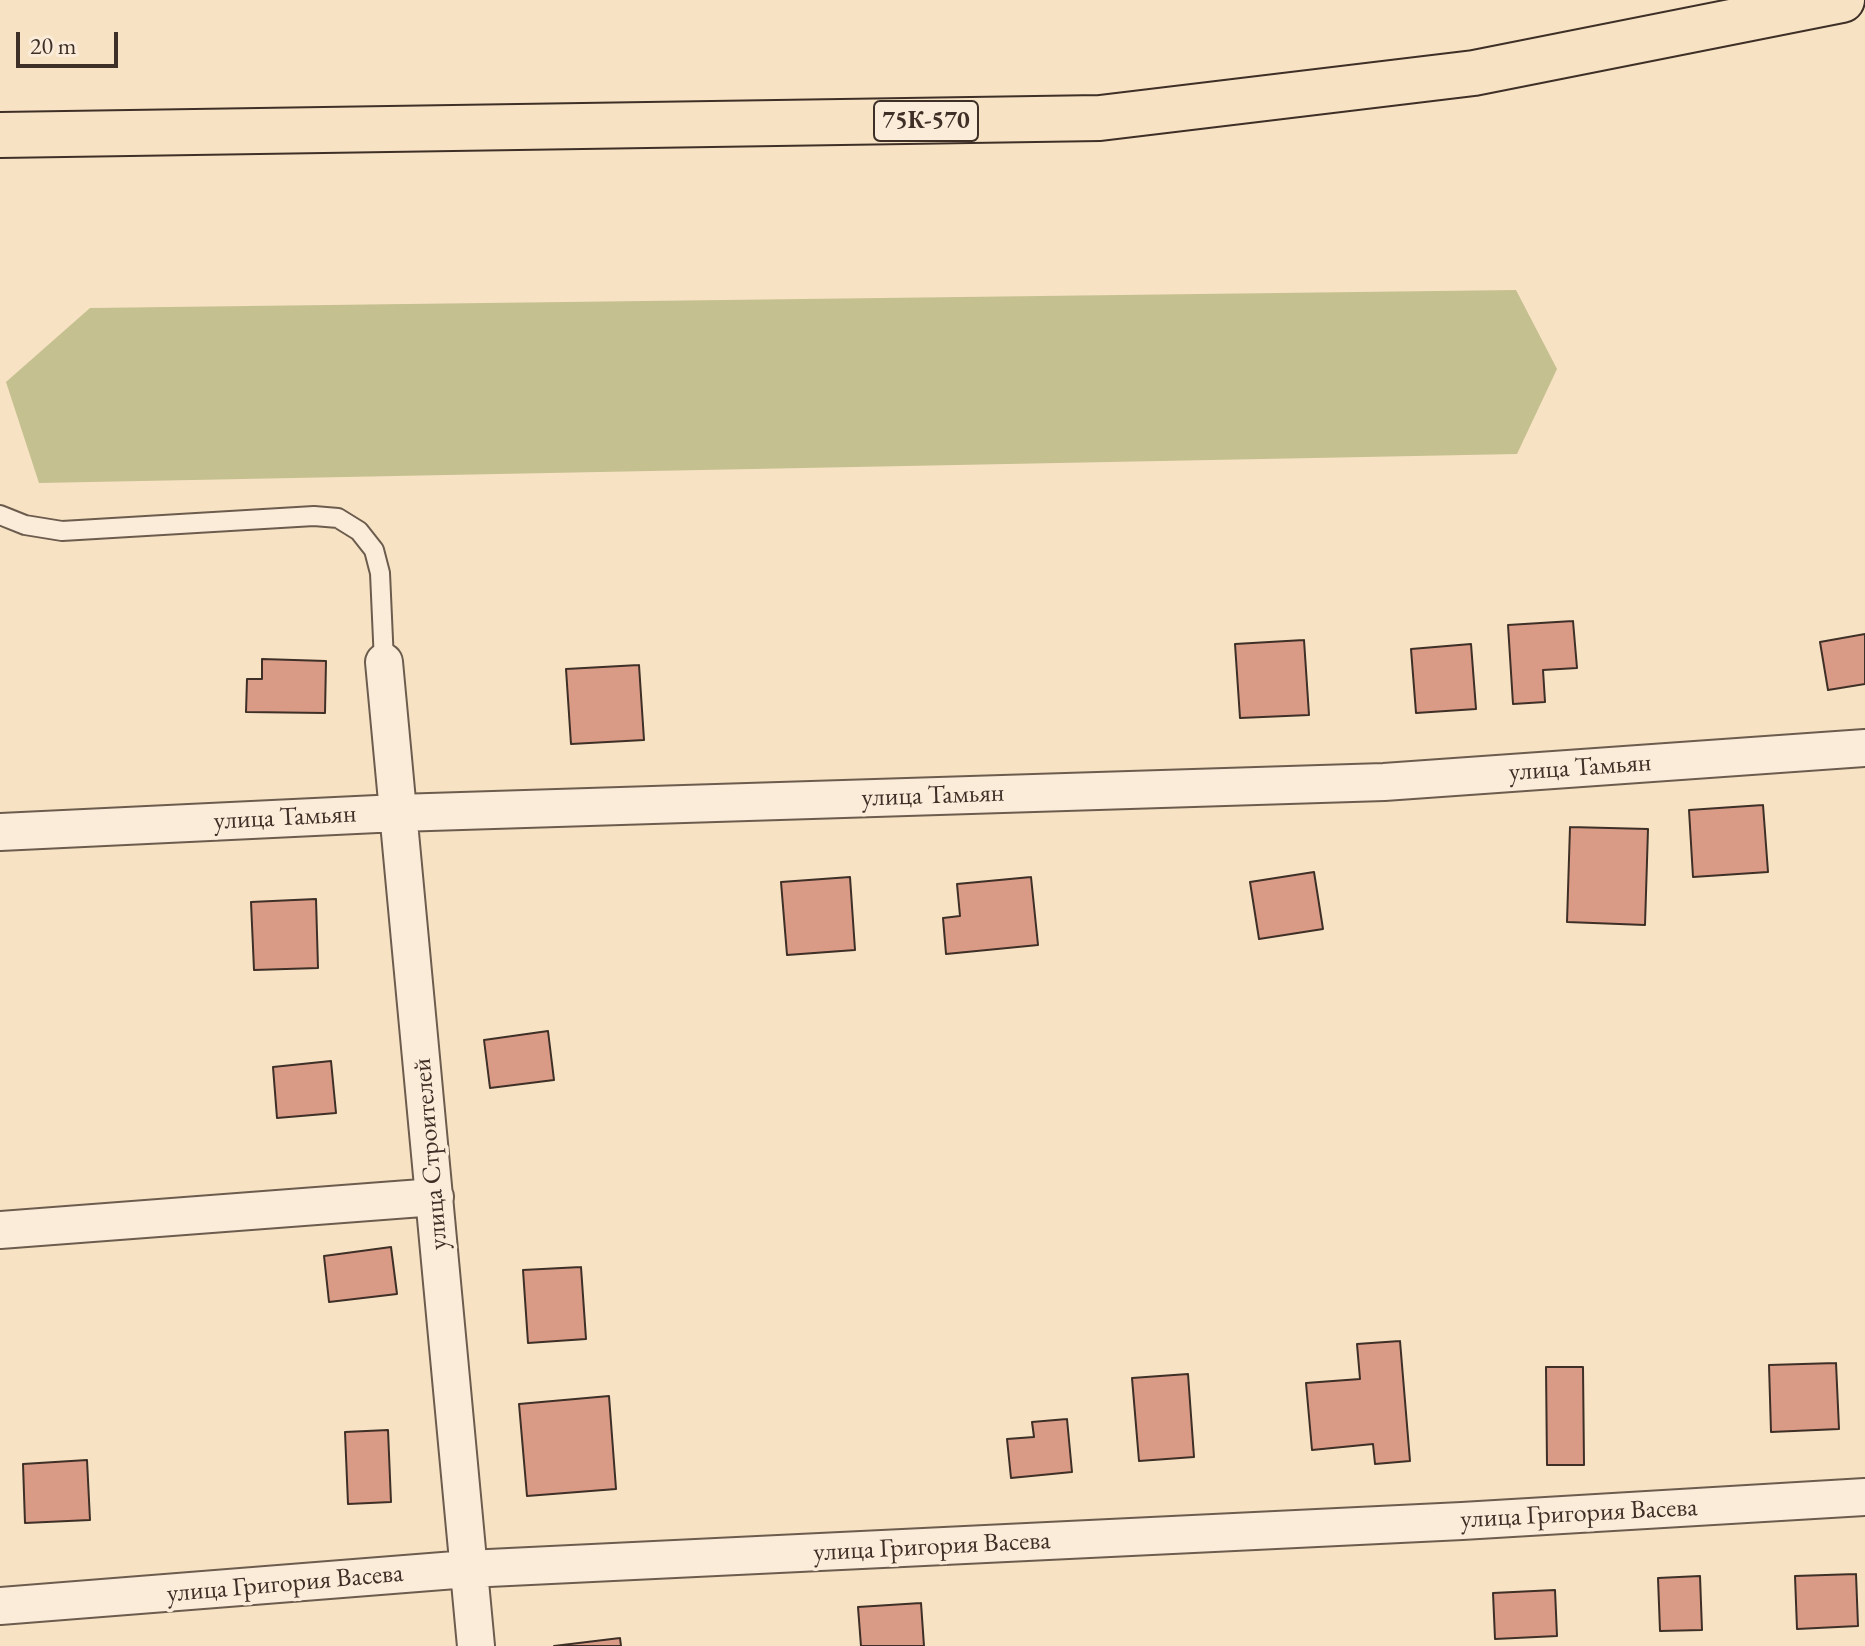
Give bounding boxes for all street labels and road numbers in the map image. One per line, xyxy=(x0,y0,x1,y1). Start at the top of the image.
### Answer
road number: 75К-570 xyxy=(874,101,978,141)
street label: улица Тамьян xyxy=(1508,747,1652,789)
street label: улица Тамьян xyxy=(861,778,1005,814)
street label: улица Тамьян xyxy=(213,799,357,837)
street label: улица Строителей xyxy=(407,1057,455,1251)
street label: улица Григория Васева xyxy=(1460,1492,1698,1536)
street label: улица Григория Васева xyxy=(813,1525,1051,1569)
street label: улица Григория Васева xyxy=(165,1558,405,1610)

